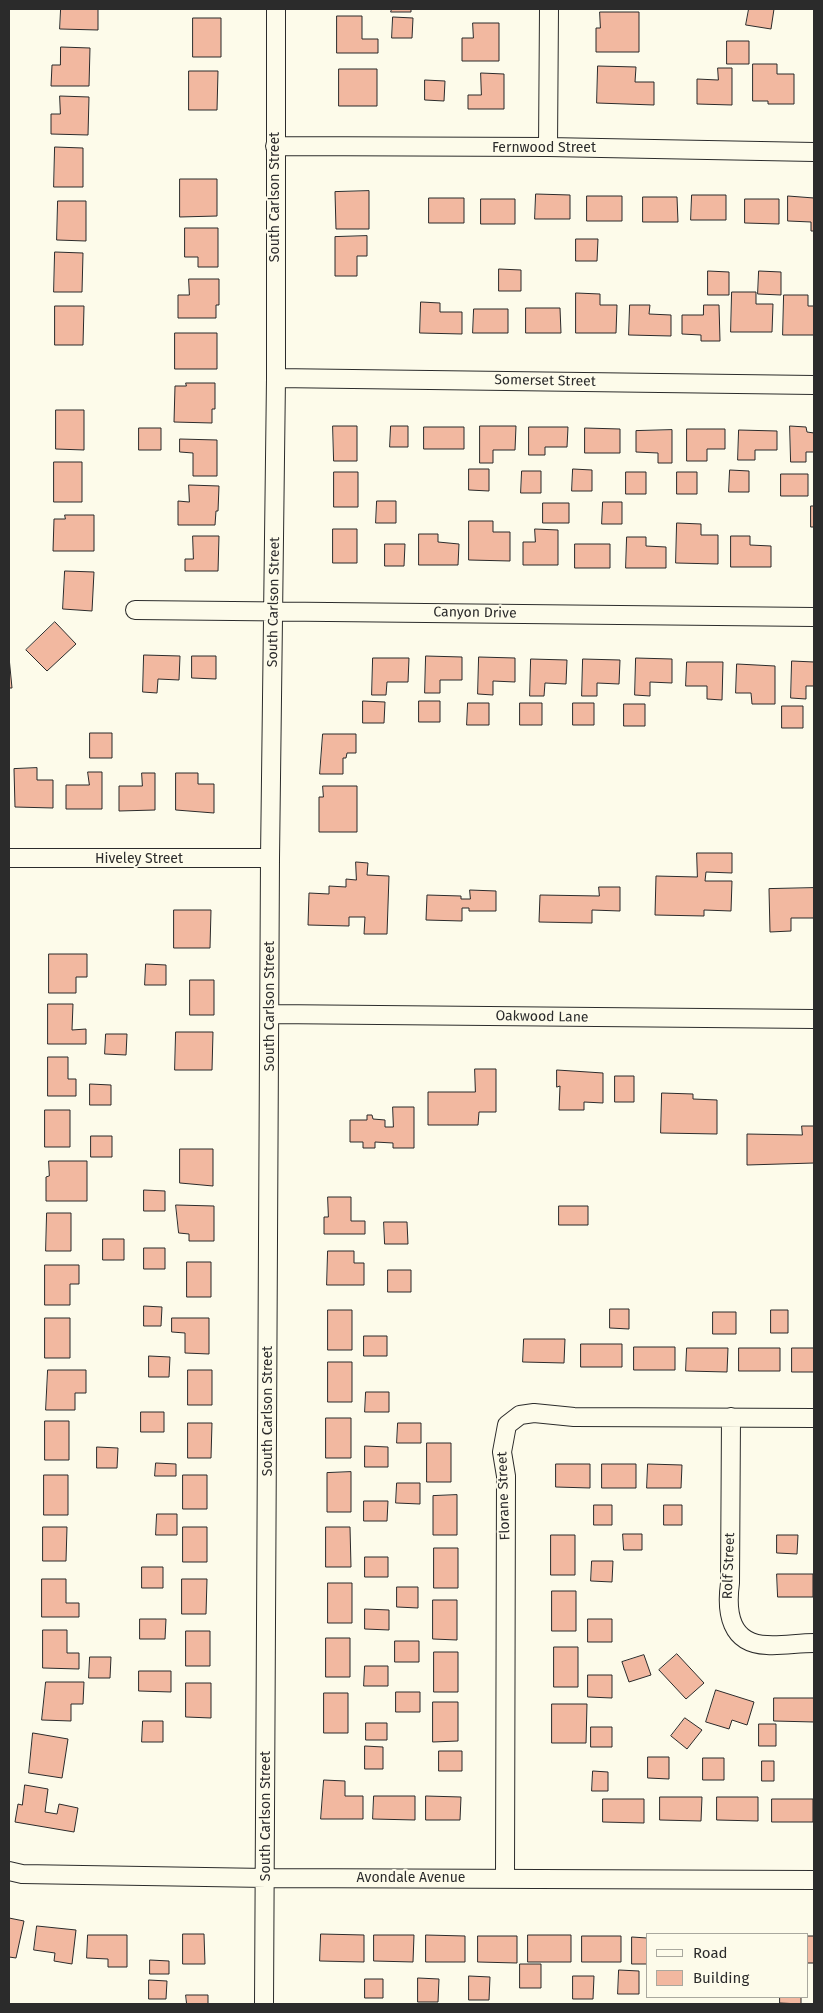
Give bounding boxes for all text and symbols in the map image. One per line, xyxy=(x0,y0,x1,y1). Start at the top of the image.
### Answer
street label: South Carlson Street xyxy=(267,132,283,262)
street label: Fernwood Street xyxy=(492,140,596,156)
street label: Somerset Street xyxy=(494,372,596,390)
street label: South Carlson Street xyxy=(264,537,284,667)
street label: Canyon Drive xyxy=(433,604,517,622)
street label: Hiveley Street xyxy=(95,851,183,867)
street label: South Carlson Street xyxy=(262,941,278,1071)
street label: Oakwood Lane xyxy=(495,1008,589,1026)
street label: South Carlson Street xyxy=(260,1346,276,1476)
street label: Florane Street xyxy=(494,1451,514,1541)
street label: Rolf Street xyxy=(719,1532,739,1600)
street label: South Carlson Street xyxy=(258,1751,274,1881)
street label: Avondale Avenue xyxy=(357,1870,465,1886)
legend xyxy=(646,1933,808,1998)
text: Road xyxy=(693,1944,728,1962)
text: Building xyxy=(693,1969,749,1987)

